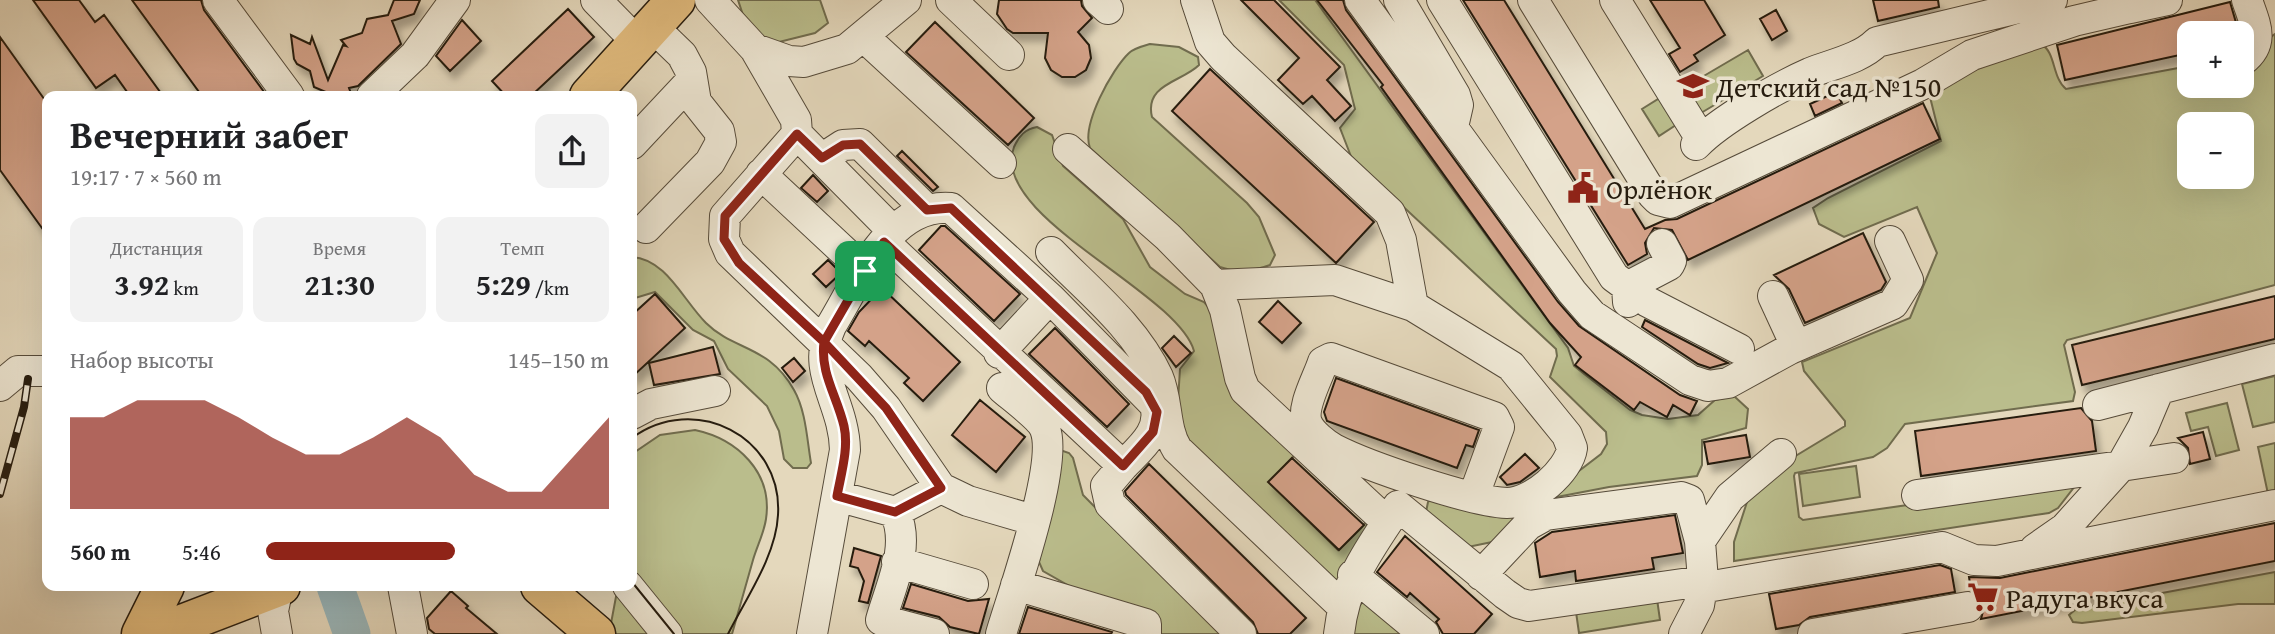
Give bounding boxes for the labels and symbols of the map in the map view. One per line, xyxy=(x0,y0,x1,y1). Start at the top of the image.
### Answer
place label: Детский сад №150 xyxy=(1715,66,1941,107)
school or university icon: Детский сад №150 xyxy=(1676,69,1710,103)
place label: Орлёнок xyxy=(1606,168,1712,209)
public building icon: Орлёнок xyxy=(1566,171,1600,205)
pin xyxy=(835,241,895,301)
place label: Радуга вкуса xyxy=(2006,577,2164,618)
supermarket icon: Радуга вкуса xyxy=(1966,580,2000,614)

